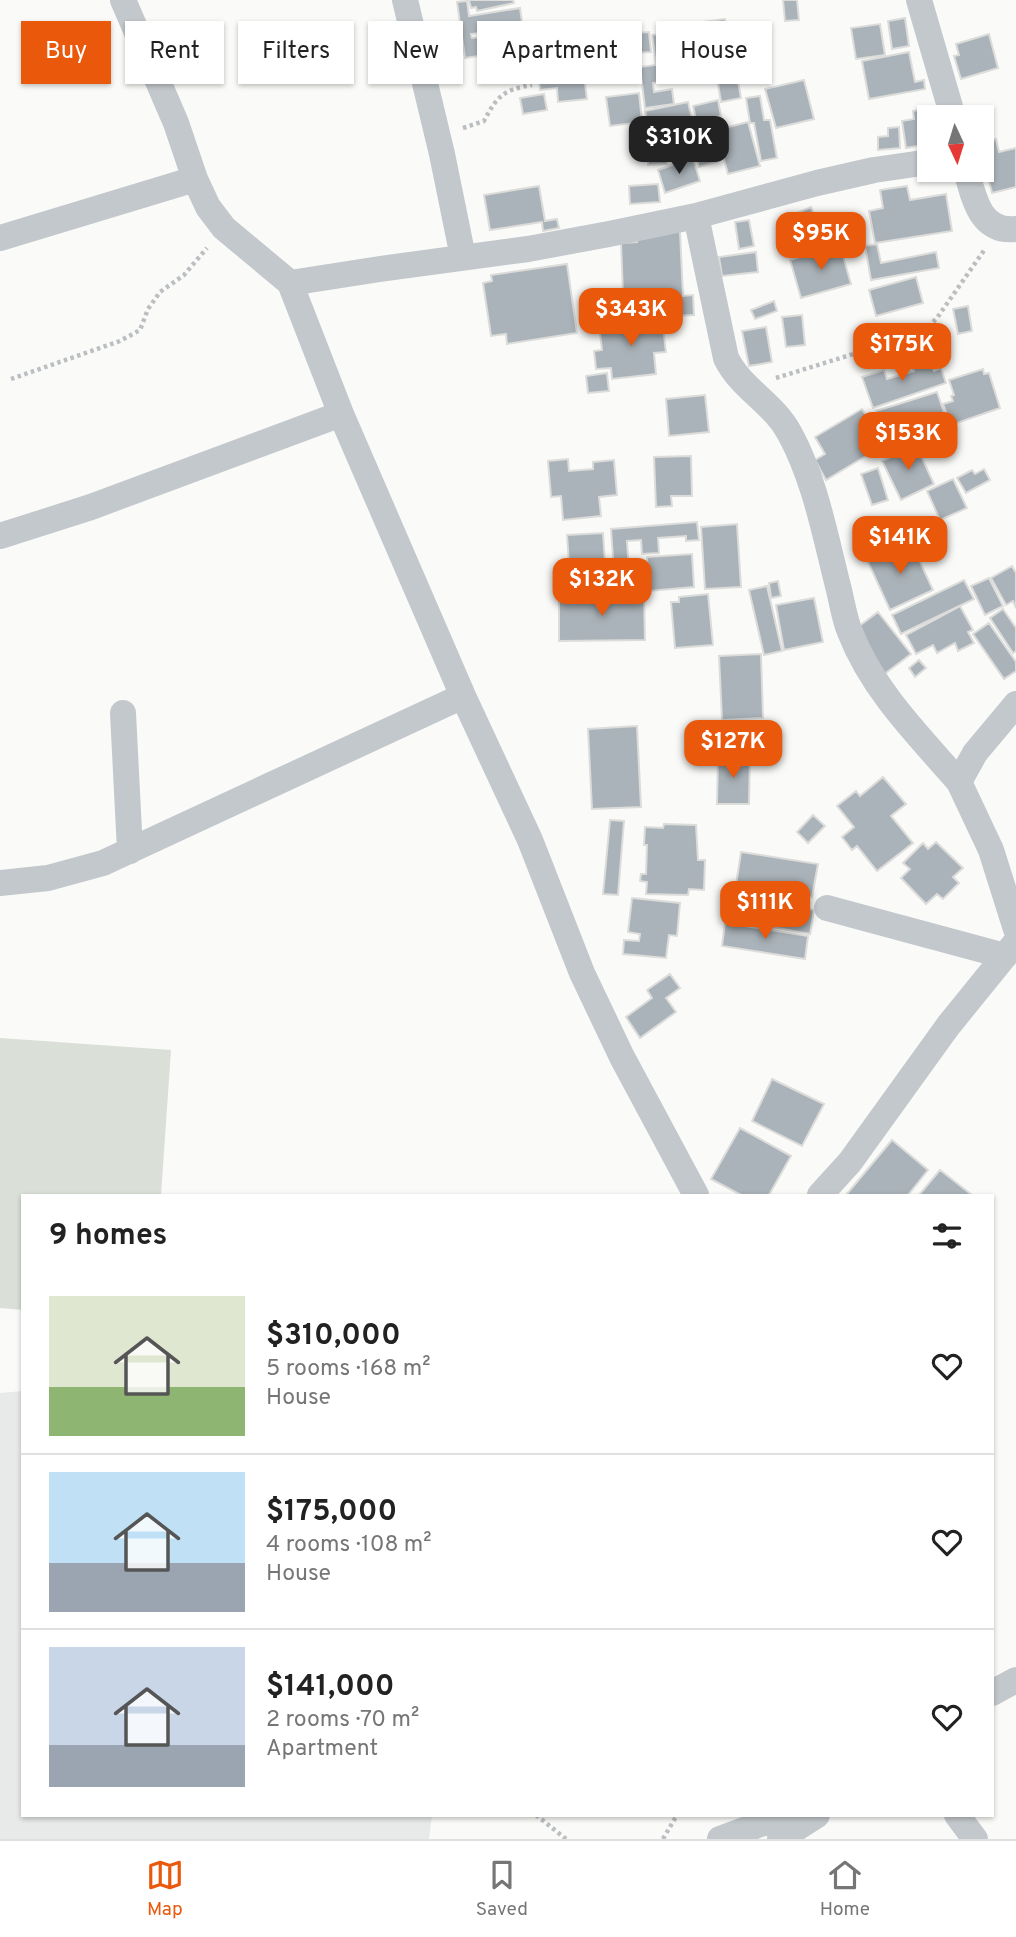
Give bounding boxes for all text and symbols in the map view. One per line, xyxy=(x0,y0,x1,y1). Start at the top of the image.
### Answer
chip: Buy xyxy=(21,21,111,84)
chip: Rent xyxy=(125,21,224,84)
chip: Filters xyxy=(238,21,354,84)
chip: New xyxy=(368,21,463,84)
chip: Apartment xyxy=(477,21,642,84)
chip: House xyxy=(656,21,772,84)
north arrow xyxy=(917,105,994,182)
map controls xyxy=(917,105,994,182)
pin: $310K xyxy=(630,116,728,176)
text: $310K xyxy=(645,124,713,153)
pin: $95K xyxy=(780,212,862,272)
text: $95K xyxy=(792,220,850,249)
pin: $343K xyxy=(582,288,680,348)
text: $343K xyxy=(595,296,667,325)
pin: $175K xyxy=(853,324,951,383)
text: $175K xyxy=(869,331,935,360)
pin: $153K xyxy=(859,412,957,472)
text: $153K xyxy=(874,420,942,449)
pin: $141K xyxy=(851,516,949,576)
text: $141K xyxy=(868,524,932,553)
pin: $132K xyxy=(553,558,651,618)
text: $132K xyxy=(569,566,635,595)
pin: $127K xyxy=(684,720,782,780)
text: $127K xyxy=(700,728,766,757)
pin: $111K xyxy=(716,881,814,941)
text: $111K xyxy=(736,889,794,918)
icon: filters xyxy=(928,1217,966,1255)
text: 9 homes xyxy=(49,1218,167,1255)
text: $310,000 xyxy=(266,1318,401,1355)
icon: home xyxy=(105,1324,189,1408)
icon: heart xyxy=(928,1347,966,1385)
text: 5 rooms · 168 m² xyxy=(266,1355,431,1384)
text: House xyxy=(266,1384,331,1413)
text: $175,000 xyxy=(266,1494,397,1531)
icon: home xyxy=(105,1500,189,1584)
icon: heart xyxy=(928,1523,966,1561)
text: 4 rooms · 108 m² xyxy=(266,1531,432,1560)
text: House xyxy=(266,1560,331,1589)
text: $141,000 xyxy=(266,1669,395,1706)
icon: home xyxy=(105,1675,189,1759)
icon: heart xyxy=(928,1698,966,1736)
text: 2 rooms · 70 m² xyxy=(266,1706,419,1735)
text: Apartment xyxy=(266,1735,378,1764)
tab: Map xyxy=(146,1856,184,1922)
tab: Saved xyxy=(476,1856,528,1922)
tab: Home xyxy=(820,1856,870,1922)

